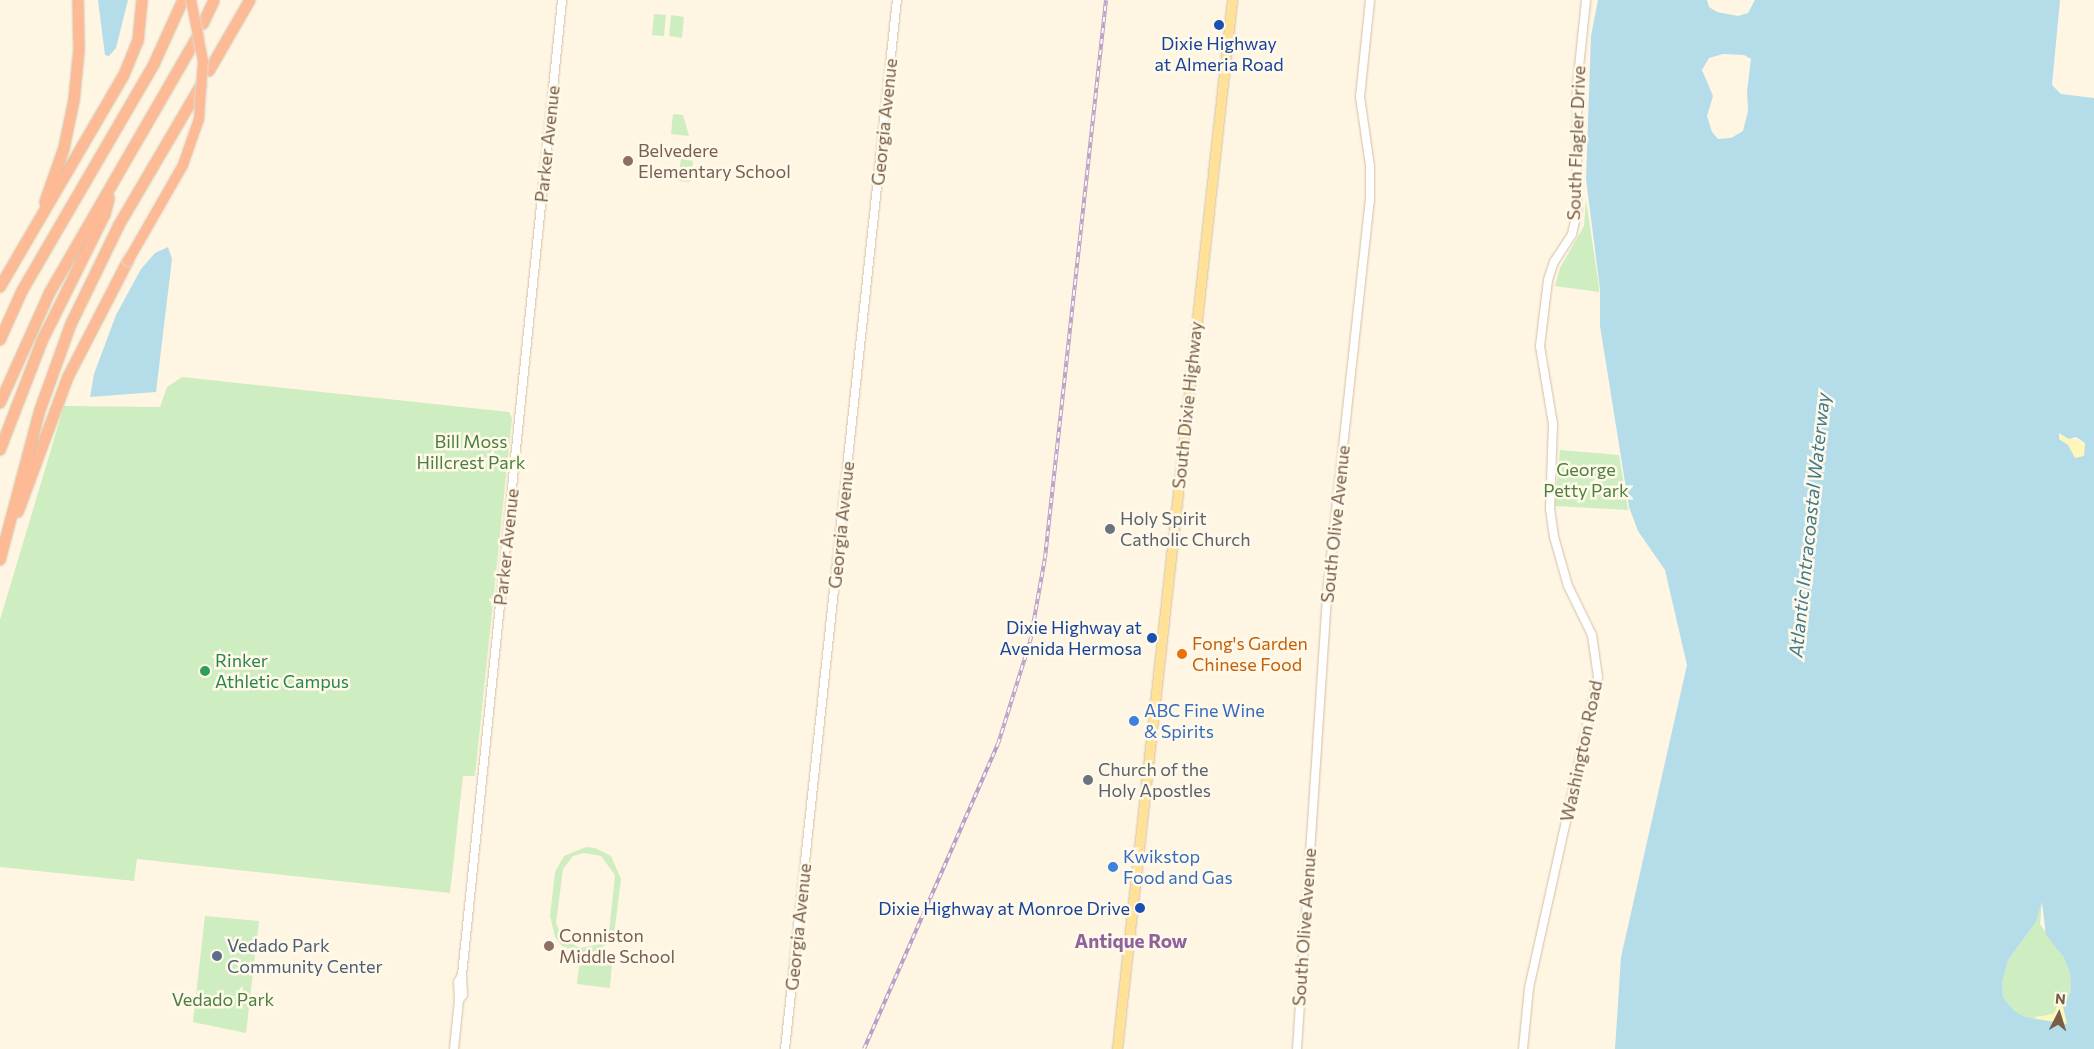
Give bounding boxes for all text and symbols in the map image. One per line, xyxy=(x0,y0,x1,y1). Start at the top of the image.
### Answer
marker: Dixie Highway at Almeria Road xyxy=(1213,19,1225,31)
place label: Dixie Highway at Almeria Road xyxy=(1154,33,1284,76)
street label: Georgia Avenue xyxy=(867,57,901,187)
street label: South Flagler Drive xyxy=(1563,65,1589,221)
street label: Parker Avenue xyxy=(530,85,564,203)
place label: Belvedere Elementary School xyxy=(638,140,791,182)
marker: Belvedere Elementary School xyxy=(622,155,634,167)
street label: South Dixie Highway xyxy=(1167,320,1207,490)
water label: Atlantic Intracoastal Waterway xyxy=(1784,391,1834,659)
park label: Bill Moss Hillcrest Park xyxy=(416,431,526,474)
street label: South Olive Avenue xyxy=(1316,444,1354,604)
park label: George Petty Park xyxy=(1543,459,1629,502)
street label: Georgia Avenue xyxy=(824,460,858,590)
street label: Parker Avenue xyxy=(489,488,523,606)
place label: Holy Spirit Catholic Church xyxy=(1120,508,1251,550)
marker: Holy Spirit Catholic Church xyxy=(1104,523,1116,535)
place label: Dixie Highway at Avenida Hermosa xyxy=(1000,617,1142,660)
marker: Dixie Highway at Avenida Hermosa xyxy=(1146,632,1158,644)
place label: Fong's Garden Chinese Food xyxy=(1192,633,1308,676)
marker: Fong's Garden Chinese Food xyxy=(1176,648,1188,660)
place label: Rinker Athletic Campus xyxy=(215,650,349,692)
marker: Rinker Athletic Campus xyxy=(199,665,211,677)
street label: Washington Road xyxy=(1555,678,1607,824)
place label: ABC Fine Wine & Spirits xyxy=(1144,700,1265,742)
marker: ABC Fine Wine & Spirits xyxy=(1128,715,1140,727)
place label: Church of the Holy Apostles xyxy=(1098,759,1211,802)
marker: Church of the Holy Apostles xyxy=(1082,774,1094,786)
place label: Kwikstop Food and Gas xyxy=(1123,846,1233,889)
street label: South Olive Avenue xyxy=(1288,847,1320,1007)
marker: Kwikstop Food and Gas xyxy=(1107,861,1119,873)
street label: Georgia Avenue xyxy=(781,862,815,992)
place label: Dixie Highway at Monroe Drive xyxy=(878,897,1130,919)
marker: Dixie Highway at Monroe Drive xyxy=(1134,902,1146,914)
place label: Conniston Middle School xyxy=(559,925,675,968)
district label: Antique Row xyxy=(1075,930,1187,952)
place label: Vedado Park Community Center xyxy=(227,935,383,978)
marker: Conniston Middle School xyxy=(543,940,555,952)
marker: Vedado Park Community Center xyxy=(211,950,223,962)
park label: Vedado Park xyxy=(172,988,274,1010)
north arrow xyxy=(2034,989,2084,1039)
text: N xyxy=(2054,990,2066,1007)

